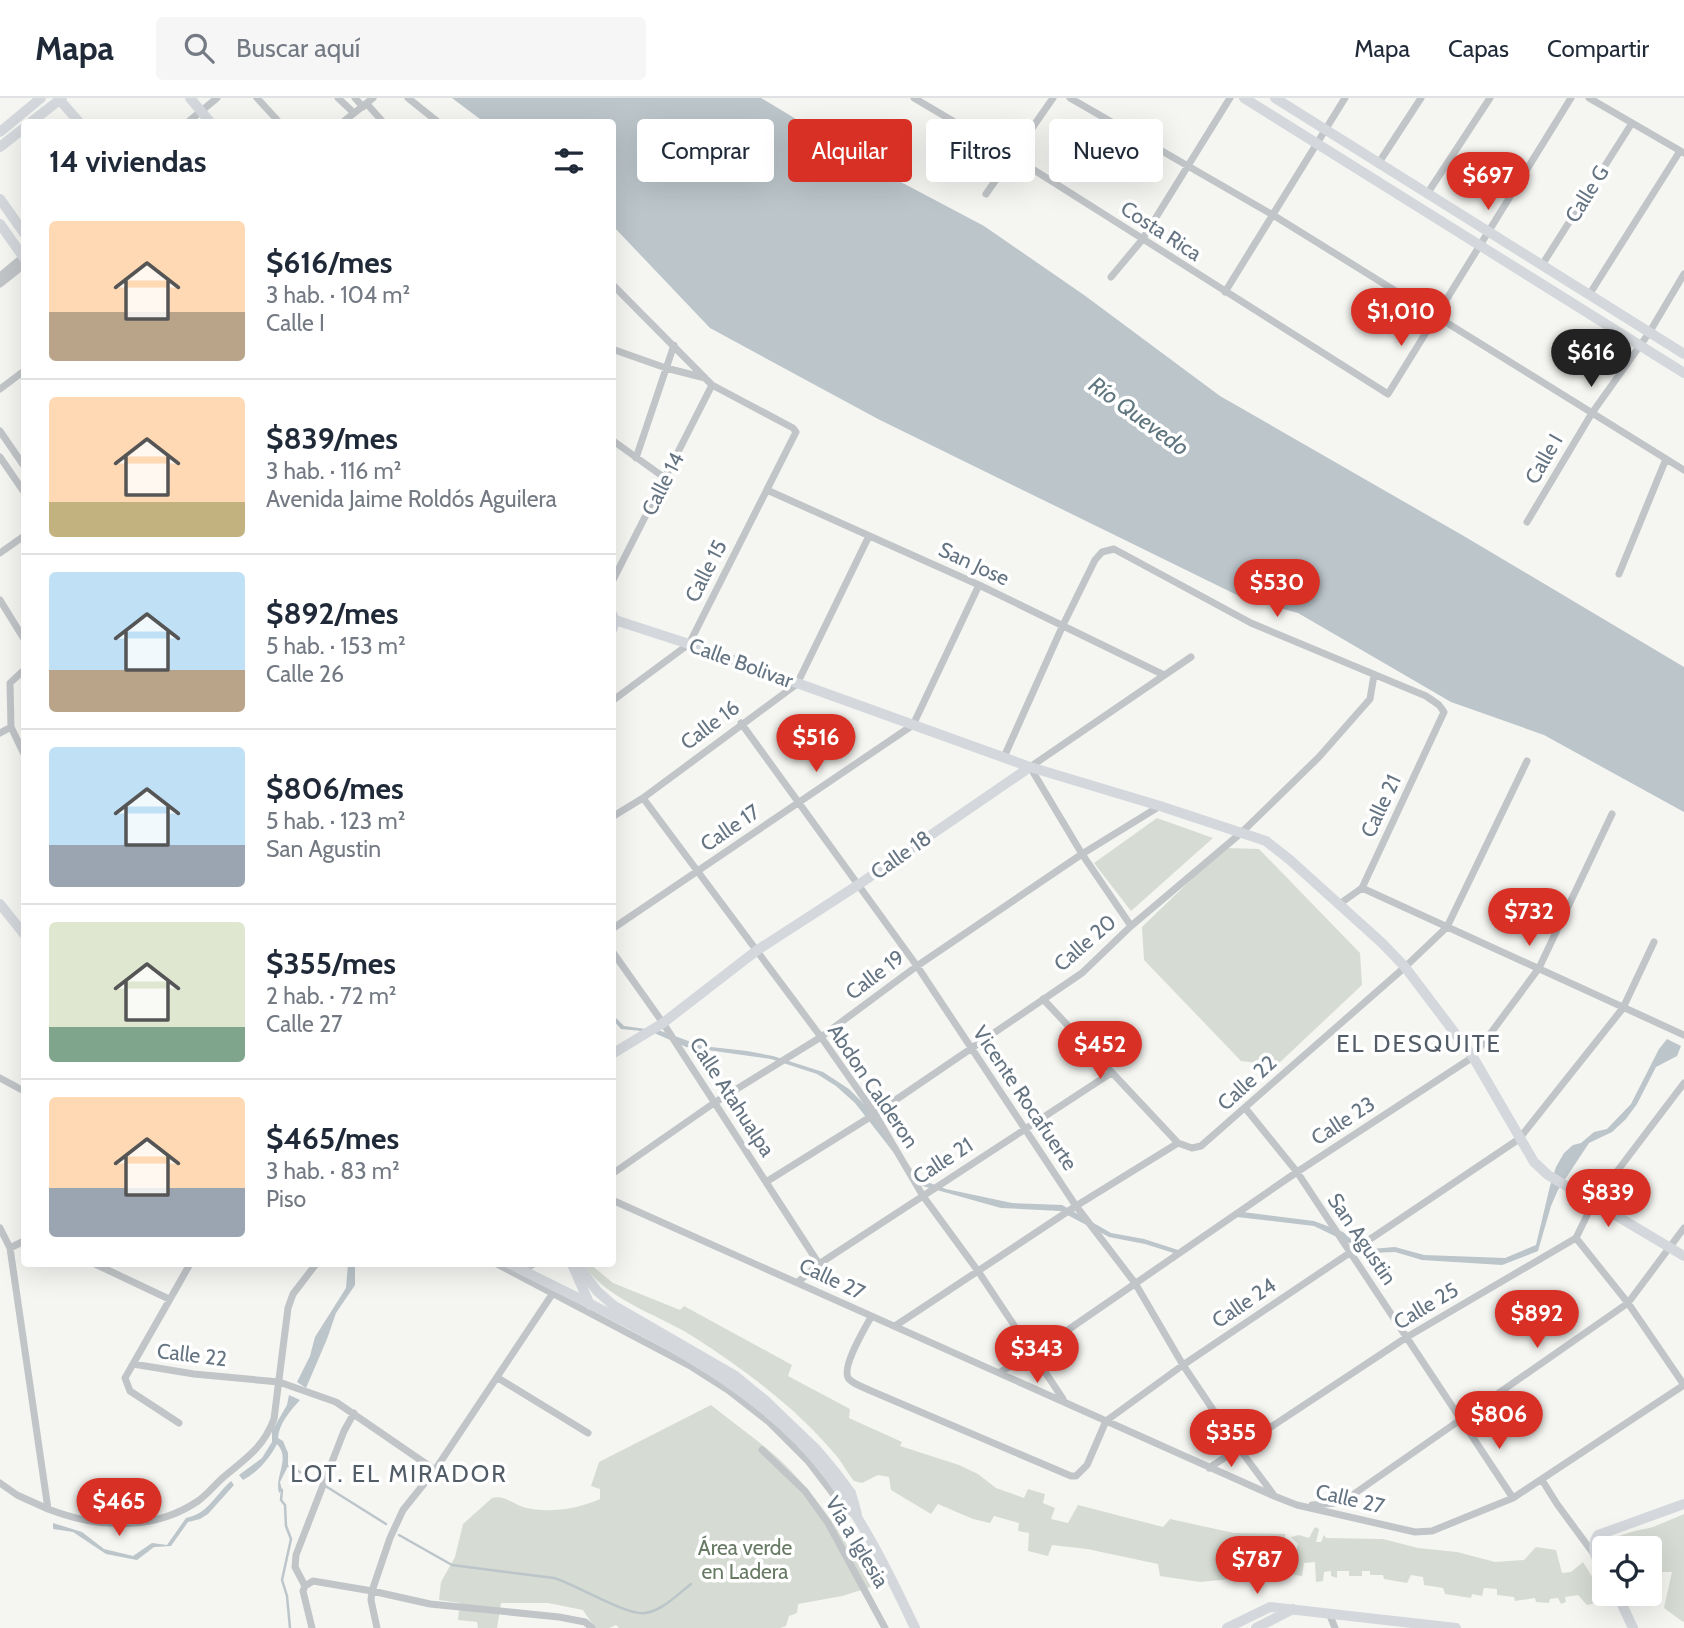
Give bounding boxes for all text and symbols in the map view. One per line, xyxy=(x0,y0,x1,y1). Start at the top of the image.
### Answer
search box xyxy=(156,17,646,80)
text: Mapa xyxy=(35,28,114,68)
icon: search xyxy=(180,29,218,67)
text: Buscar aquí xyxy=(236,32,360,64)
text: Mapa xyxy=(1354,34,1410,63)
text: Capas xyxy=(1448,34,1509,63)
text: Compartir xyxy=(1547,34,1649,63)
chip: Comprar xyxy=(637,119,774,182)
chip: Alquilar xyxy=(788,119,912,182)
chip: Filtros xyxy=(926,119,1035,182)
chip: Nuevo xyxy=(1049,119,1163,182)
icon: filters xyxy=(550,142,588,180)
text: 14 viviendas xyxy=(49,143,206,180)
pin: $697 xyxy=(1447,152,1529,212)
text: $697 xyxy=(1463,161,1513,189)
street label: Calle G xyxy=(1559,161,1614,227)
street label: Costa Rica xyxy=(1116,195,1206,266)
text: $616/mes xyxy=(266,244,392,281)
icon: home xyxy=(105,249,189,333)
text: 3 hab. · 104 m² xyxy=(266,281,410,309)
pin: $1,010 xyxy=(1344,288,1458,348)
text: $1,010 xyxy=(1367,297,1435,325)
text: Calle I xyxy=(266,309,325,337)
pin: $616 xyxy=(1550,330,1632,389)
text: $616 xyxy=(1567,338,1615,366)
water label: Río Quevedo xyxy=(1084,370,1194,462)
text: $839/mes xyxy=(266,420,398,457)
icon: home xyxy=(105,425,189,509)
street label: Calle I xyxy=(1519,429,1568,488)
street label: Calle 14 xyxy=(636,448,689,519)
text: 3 hab. · 116 m² xyxy=(266,457,401,485)
text: Avenida Jaime Roldós Aguilera xyxy=(266,485,557,513)
street label: Calle 15 xyxy=(679,535,732,606)
street label: San Jose xyxy=(935,536,1014,591)
pin: $530 xyxy=(1236,560,1318,619)
text: $530 xyxy=(1250,568,1304,596)
text: $892/mes xyxy=(266,595,398,632)
icon: home xyxy=(105,600,189,684)
text: 5 hab. · 153 m² xyxy=(266,632,406,660)
street label: Calle Bolivar xyxy=(686,632,797,693)
text: Calle 26 xyxy=(266,660,344,688)
street label: Calle 16 xyxy=(675,694,744,755)
pin: $516 xyxy=(775,714,857,774)
text: $516 xyxy=(792,723,840,751)
text: $806/mes xyxy=(266,770,404,807)
street label: Calle 21 xyxy=(1355,771,1406,841)
icon: home xyxy=(105,775,189,859)
street label: Calle 17 xyxy=(695,799,764,856)
text: 5 hab. · 123 m² xyxy=(266,807,405,835)
street label: Calle 18 xyxy=(866,825,936,884)
text: San Agustin xyxy=(266,835,381,863)
pin: $732 xyxy=(1488,888,1570,948)
text: $732 xyxy=(1504,897,1554,925)
street label: Calle 20 xyxy=(1049,909,1121,976)
street label: Calle 19 xyxy=(840,944,909,1005)
text: $355/mes xyxy=(266,945,396,982)
icon: home xyxy=(105,950,189,1034)
text: 2 hab. · 72 m² xyxy=(266,982,397,1010)
text: Calle 27 xyxy=(266,1010,343,1038)
street label: Abdon Calderon xyxy=(823,1019,924,1152)
street label: Vicente Rocafuerte xyxy=(968,1021,1083,1175)
pin: $452 xyxy=(1059,1021,1141,1081)
district label: EL DESQUITE xyxy=(1336,1029,1502,1058)
text: $452 xyxy=(1074,1030,1126,1058)
street label: Calle Atahualpa xyxy=(685,1032,780,1161)
street label: Calle 22 xyxy=(1212,1050,1281,1115)
street label: Calle 23 xyxy=(1306,1091,1379,1150)
text: $465/mes xyxy=(266,1120,399,1157)
icon: home xyxy=(105,1125,189,1209)
street label: Calle 21 xyxy=(908,1132,977,1189)
text: 3 hab. · 83 m² xyxy=(266,1157,400,1185)
pin: $839 xyxy=(1567,1170,1649,1229)
text: $839 xyxy=(1582,1178,1634,1206)
text: Piso xyxy=(266,1185,306,1213)
street label: San Agustin xyxy=(1323,1188,1402,1289)
street label: Calle 27 xyxy=(795,1252,870,1305)
street label: Calle 24 xyxy=(1207,1272,1280,1333)
street label: Calle 25 xyxy=(1389,1277,1462,1334)
pin: $892 xyxy=(1496,1290,1578,1350)
text: $892 xyxy=(1511,1299,1563,1327)
pin: $343 xyxy=(996,1326,1078,1385)
text: $343 xyxy=(1011,1334,1063,1362)
street label: Calle 22 xyxy=(156,1338,228,1371)
pin: $806 xyxy=(1458,1392,1540,1451)
text: $806 xyxy=(1471,1400,1527,1428)
pin: $355 xyxy=(1190,1410,1272,1469)
text: $355 xyxy=(1206,1418,1256,1446)
district label: LOT. EL MIRADOR xyxy=(290,1459,508,1488)
pin: $465 xyxy=(78,1478,160,1538)
street label: Calle 27 xyxy=(1313,1478,1387,1519)
text: $465 xyxy=(93,1487,145,1515)
street label: Vía a Iglesia xyxy=(820,1492,894,1592)
park label: Área verde en Ladera xyxy=(698,1535,793,1584)
pin: $787 xyxy=(1216,1536,1298,1596)
map controls xyxy=(1592,1536,1662,1606)
button: locate xyxy=(1592,1536,1662,1606)
text: $787 xyxy=(1232,1545,1282,1573)

